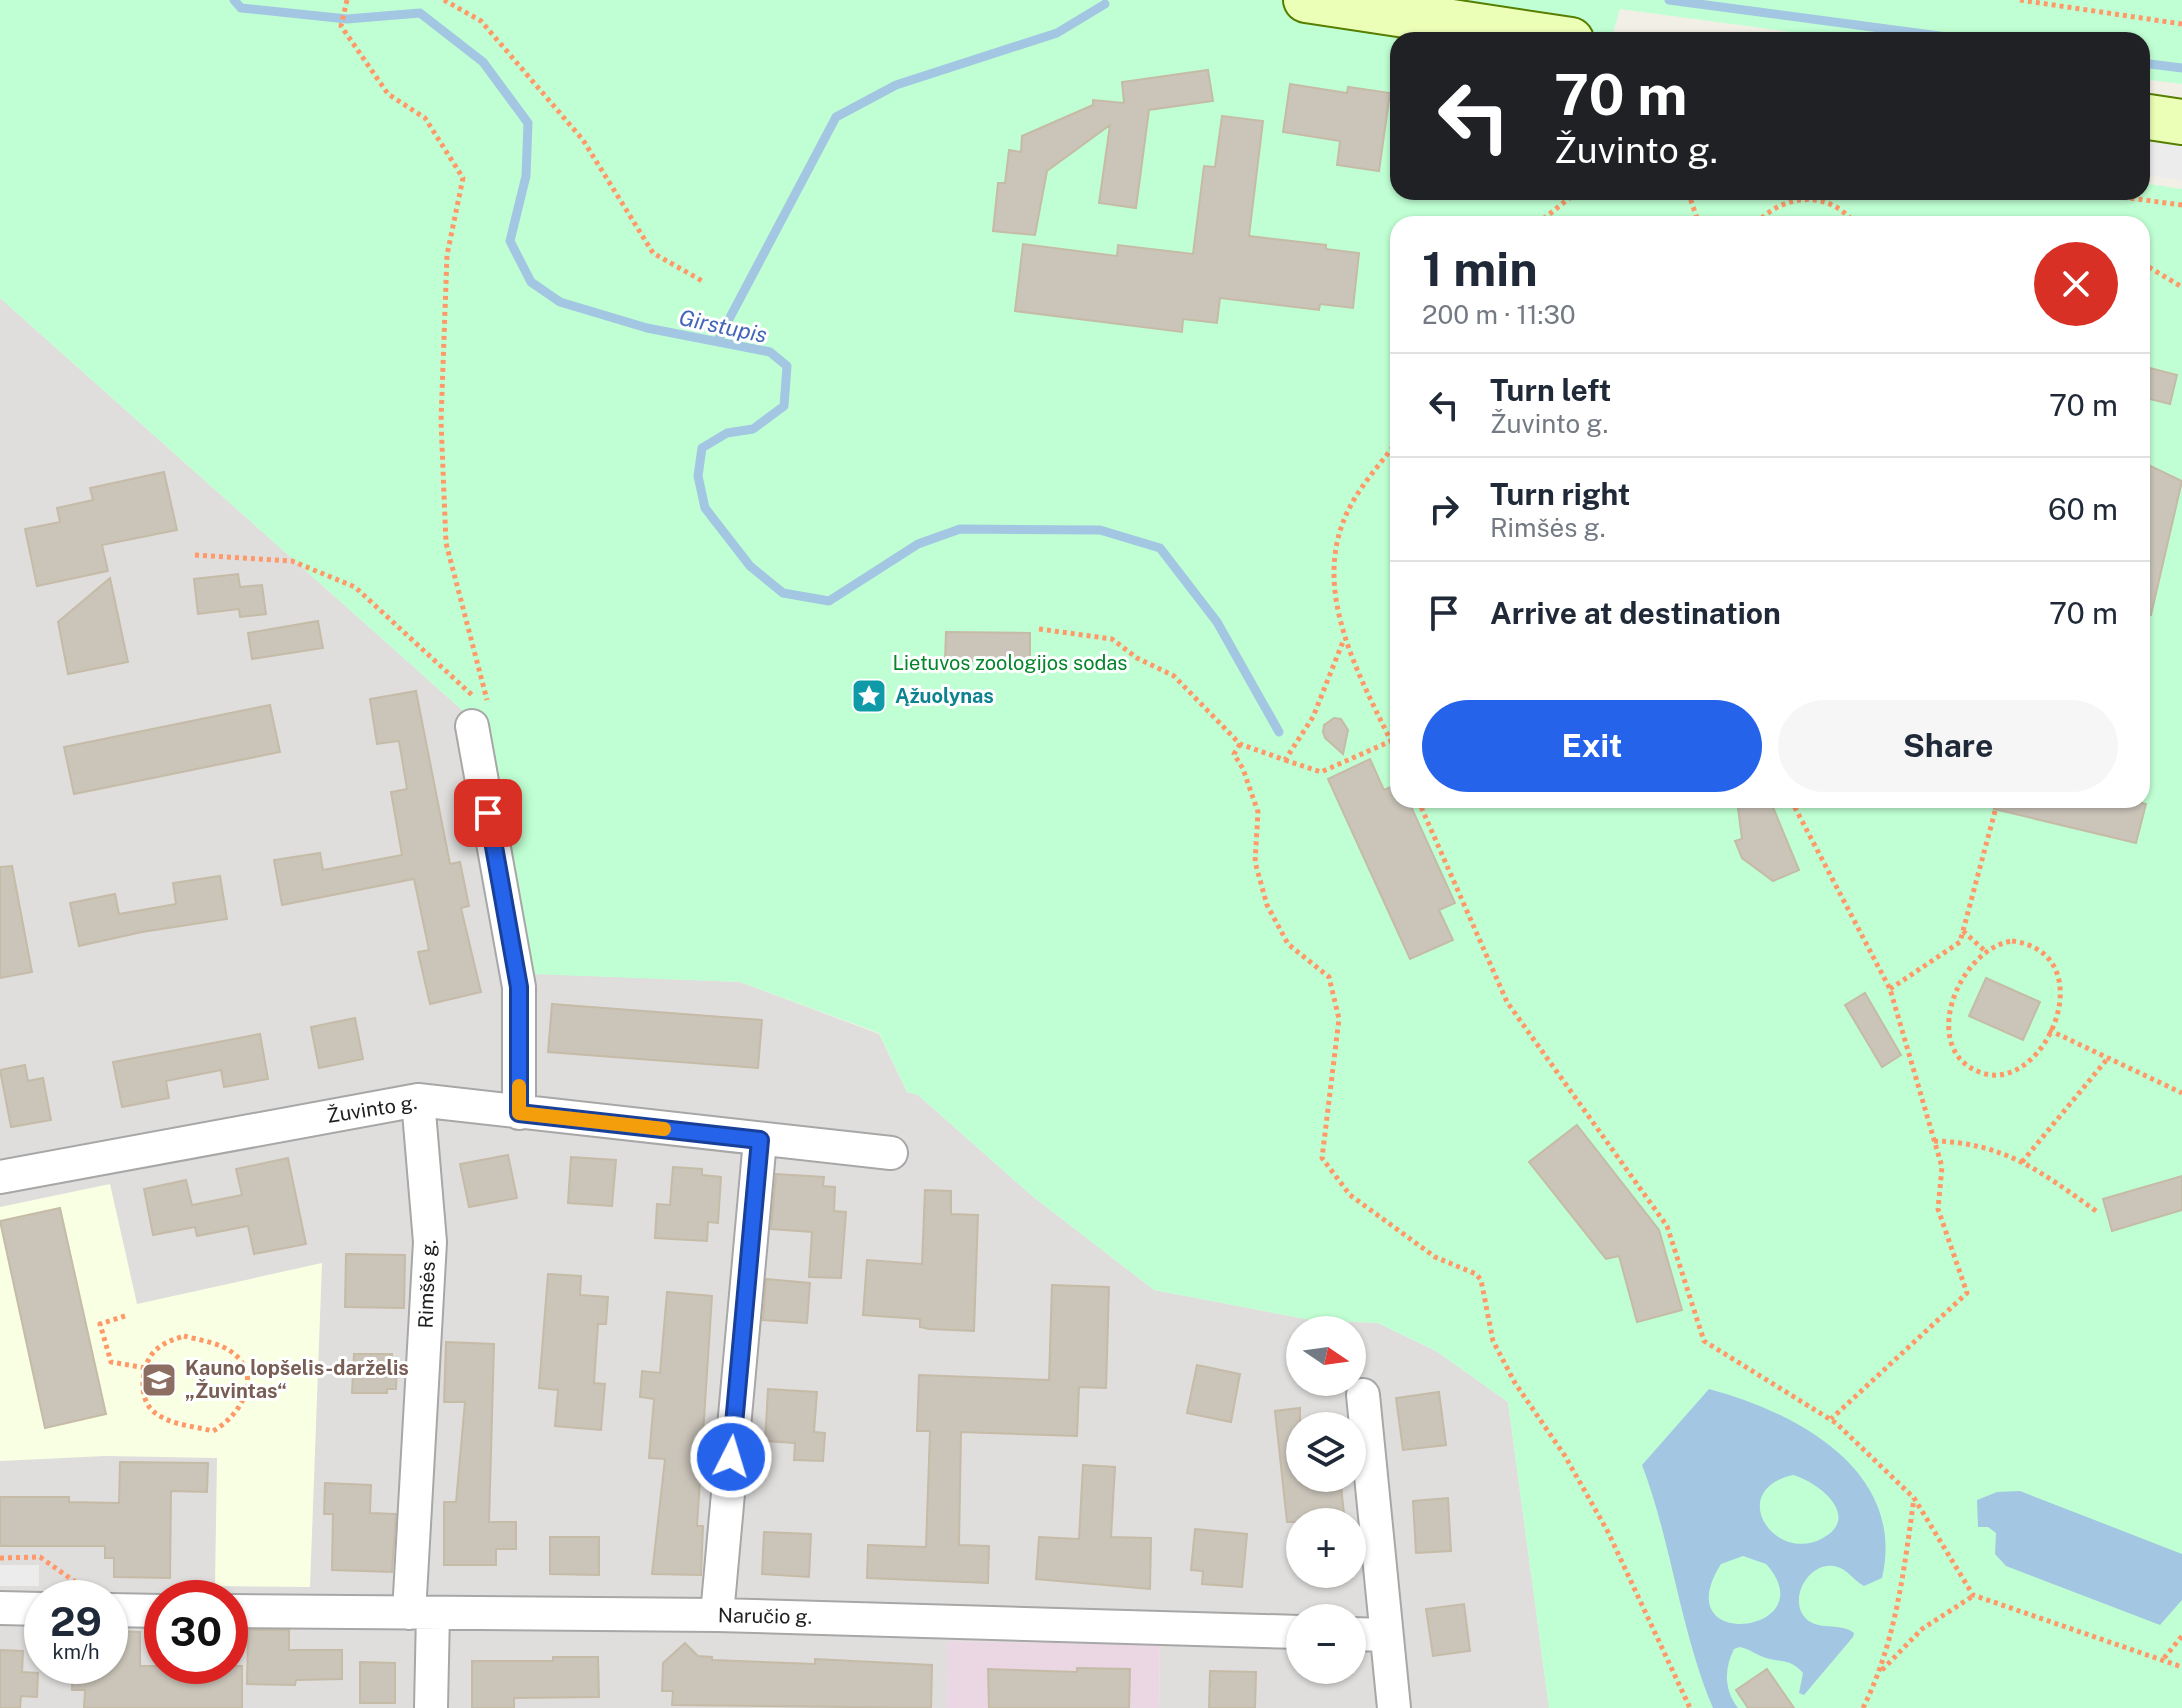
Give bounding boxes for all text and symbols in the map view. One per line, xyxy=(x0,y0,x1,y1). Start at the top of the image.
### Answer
text: 70 m xyxy=(1554,62,1687,128)
icon: left xyxy=(1422,64,1526,168)
text: Žuvinto g. xyxy=(1554,129,1718,171)
text: 1 min xyxy=(1422,240,1538,297)
button: close xyxy=(2034,242,2118,326)
text: 200 m · 11:30 xyxy=(1422,299,1576,330)
water label: Girstupis xyxy=(677,304,770,348)
text: Turn left xyxy=(1490,372,1611,408)
icon: left xyxy=(1422,383,1466,427)
text: 70 m xyxy=(2049,387,2118,423)
text: Žuvinto g. xyxy=(1490,408,1608,439)
text: Turn right xyxy=(1490,476,1630,512)
icon: right xyxy=(1422,487,1466,531)
text: 60 m xyxy=(2048,491,2118,527)
text: Rimšės g. xyxy=(1490,512,1606,543)
icon: arrive xyxy=(1422,591,1466,635)
text: Arrive at destination xyxy=(1490,595,1781,631)
text: 70 m xyxy=(2049,595,2118,631)
park label: Lietuvos zoologijos sodas xyxy=(893,651,1127,675)
place icon: Ąžuolynas xyxy=(850,677,888,715)
place label: Ąžuolynas xyxy=(895,684,994,708)
button: Exit xyxy=(1422,700,1762,792)
button: Share xyxy=(1778,700,2118,792)
pin xyxy=(454,779,522,847)
icon: arrive xyxy=(466,791,510,835)
street label: Žuvinto g. xyxy=(325,1090,419,1128)
street label: Rimšės g. xyxy=(413,1239,441,1329)
north arrow xyxy=(1286,1316,1366,1396)
map controls xyxy=(1286,1316,1366,1684)
place label: Kauno lopšelis-darželis „Žuvintas“ xyxy=(185,1356,409,1403)
school or university icon: Kauno lopšelis-darželis „Žuvintas“ xyxy=(140,1361,178,1399)
button: layers xyxy=(1286,1412,1366,1492)
position arrow xyxy=(689,1415,773,1499)
button: + xyxy=(1286,1508,1366,1588)
speed limit sign: 30 xyxy=(144,1580,248,1684)
text: 29 xyxy=(50,1598,102,1645)
street label: Naručio g. xyxy=(718,1603,812,1629)
button: − xyxy=(1286,1604,1366,1684)
text: km/h xyxy=(52,1640,100,1664)

